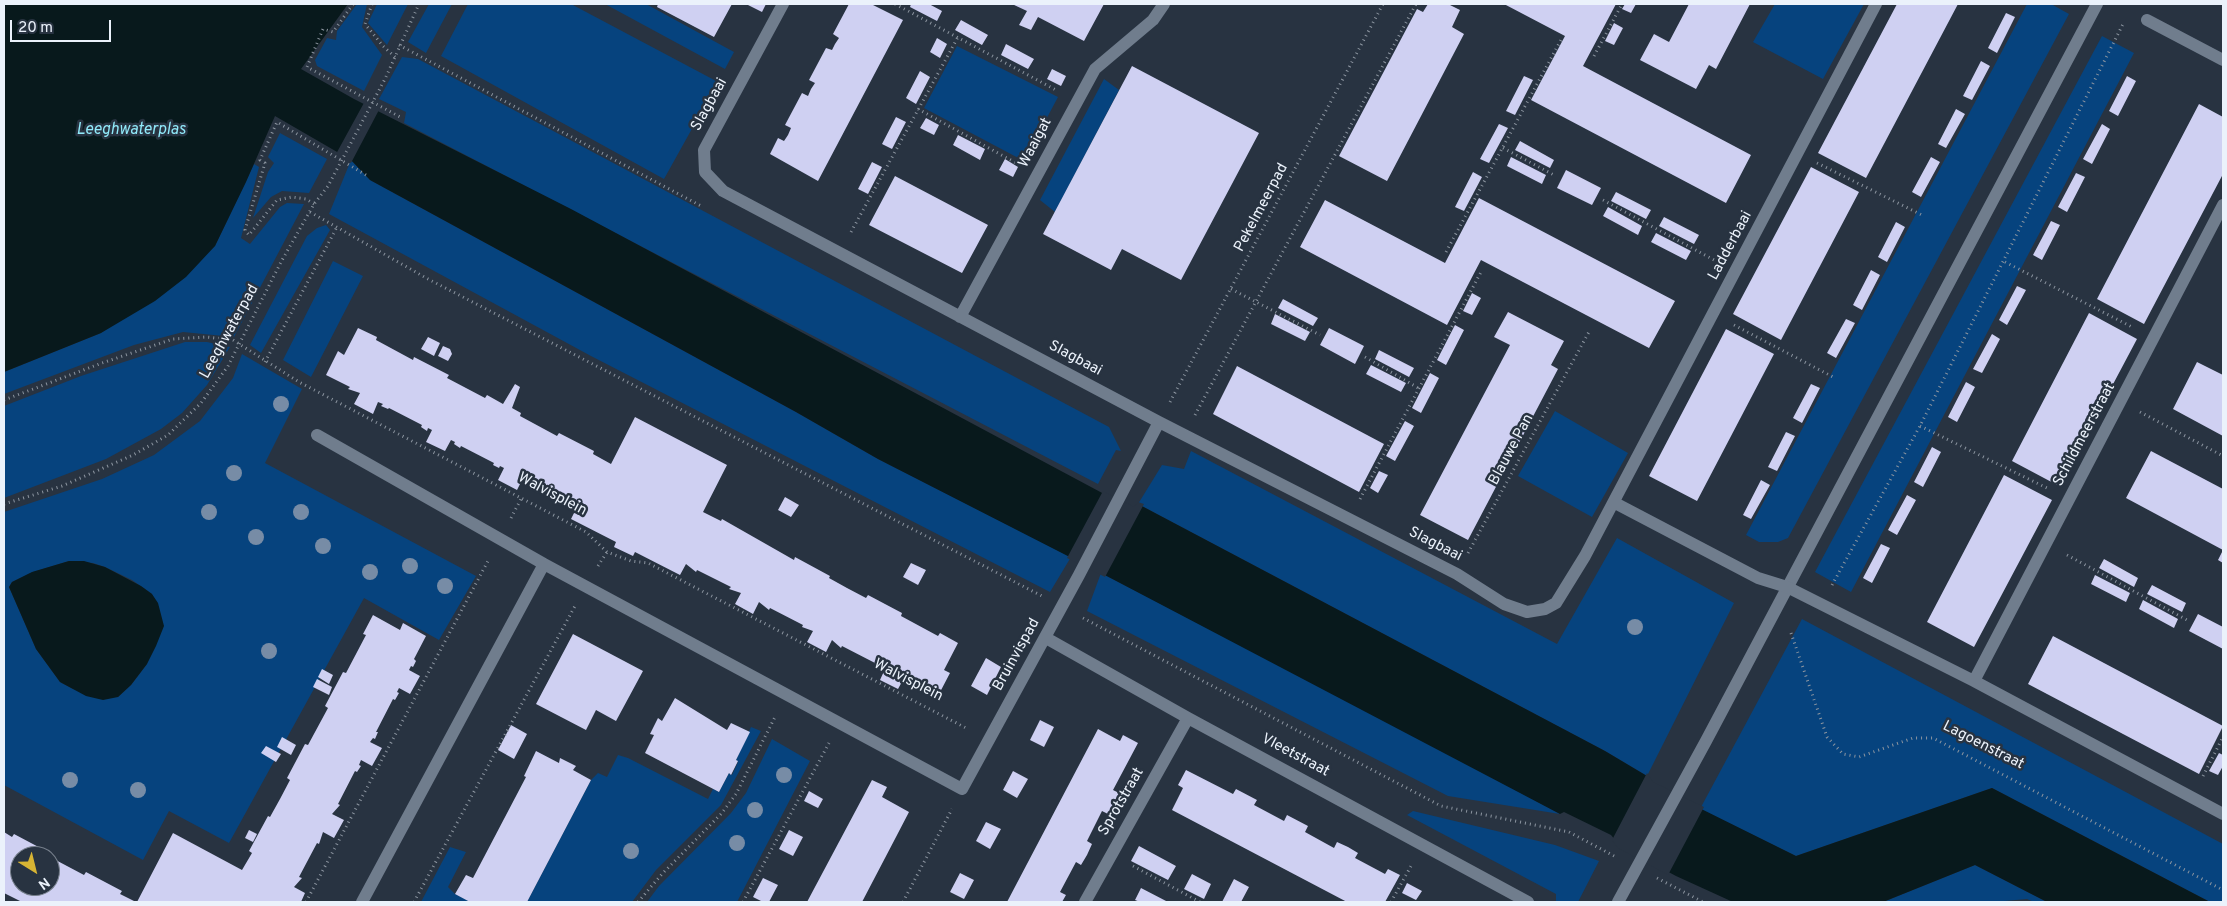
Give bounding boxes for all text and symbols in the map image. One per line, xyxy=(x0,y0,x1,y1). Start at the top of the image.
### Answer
scale bar xyxy=(12,10,114,42)
text: 20 m xyxy=(18,19,53,38)
street label: Slagbaai xyxy=(688,75,732,135)
street label: Waaigat xyxy=(1015,115,1057,171)
water label: Leeghwaterplas xyxy=(76,121,186,141)
street label: Pekelmeerpad xyxy=(1231,161,1293,255)
street label: Ladderbaai xyxy=(1705,208,1757,284)
street label: Leeghwaterpad xyxy=(197,282,263,382)
street label: Slagbaai xyxy=(1045,337,1105,381)
street label: Schildmeerstraat xyxy=(2050,380,2120,490)
street label: Blauwe Pan xyxy=(1486,411,1538,489)
street label: Walvisplein xyxy=(515,469,589,521)
street label: Slagbaai xyxy=(1405,524,1465,566)
street label: Bruinvispad xyxy=(990,616,1044,694)
street label: Walvisplein xyxy=(870,656,946,706)
street label: Lagoenstraat xyxy=(1939,718,2027,774)
street label: Vleetstraat xyxy=(1258,731,1332,781)
street label: Sprotstraat xyxy=(1095,765,1149,839)
north arrow xyxy=(10,846,60,896)
text: N xyxy=(34,873,53,893)

